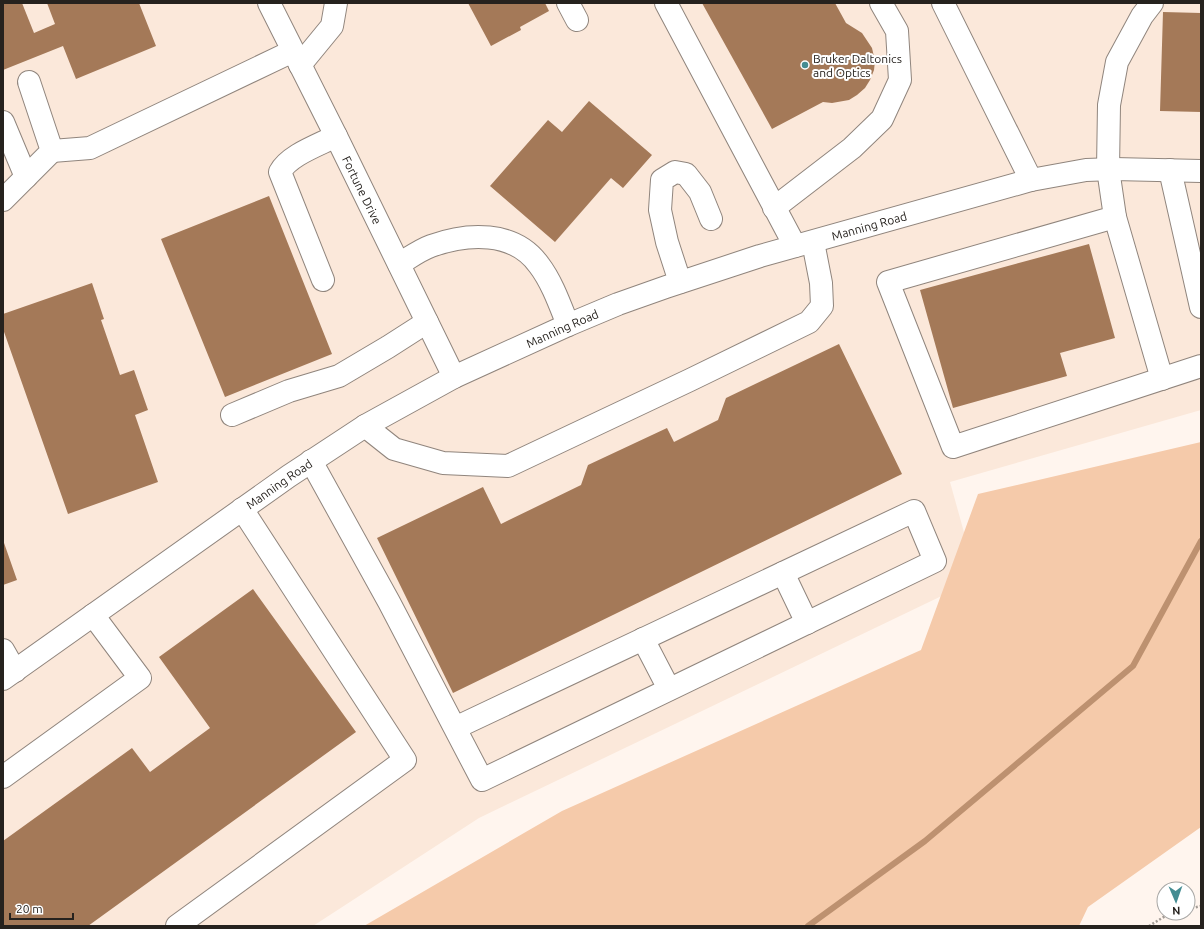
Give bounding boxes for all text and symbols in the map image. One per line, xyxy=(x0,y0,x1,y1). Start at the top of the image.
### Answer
place label: Bruker Daltonics and Optics xyxy=(813,52,902,79)
marker: Bruker Daltonics and Optics xyxy=(800,60,810,70)
street label: Fortune Drive xyxy=(340,154,385,226)
street label: Manning Road xyxy=(830,209,908,242)
street label: Manning Road xyxy=(524,307,600,350)
street label: Manning Road xyxy=(243,456,314,511)
north arrow xyxy=(1156,881,1196,921)
scale bar xyxy=(10,895,73,921)
text: 20 m xyxy=(16,902,43,915)
text: N xyxy=(1172,905,1181,917)

